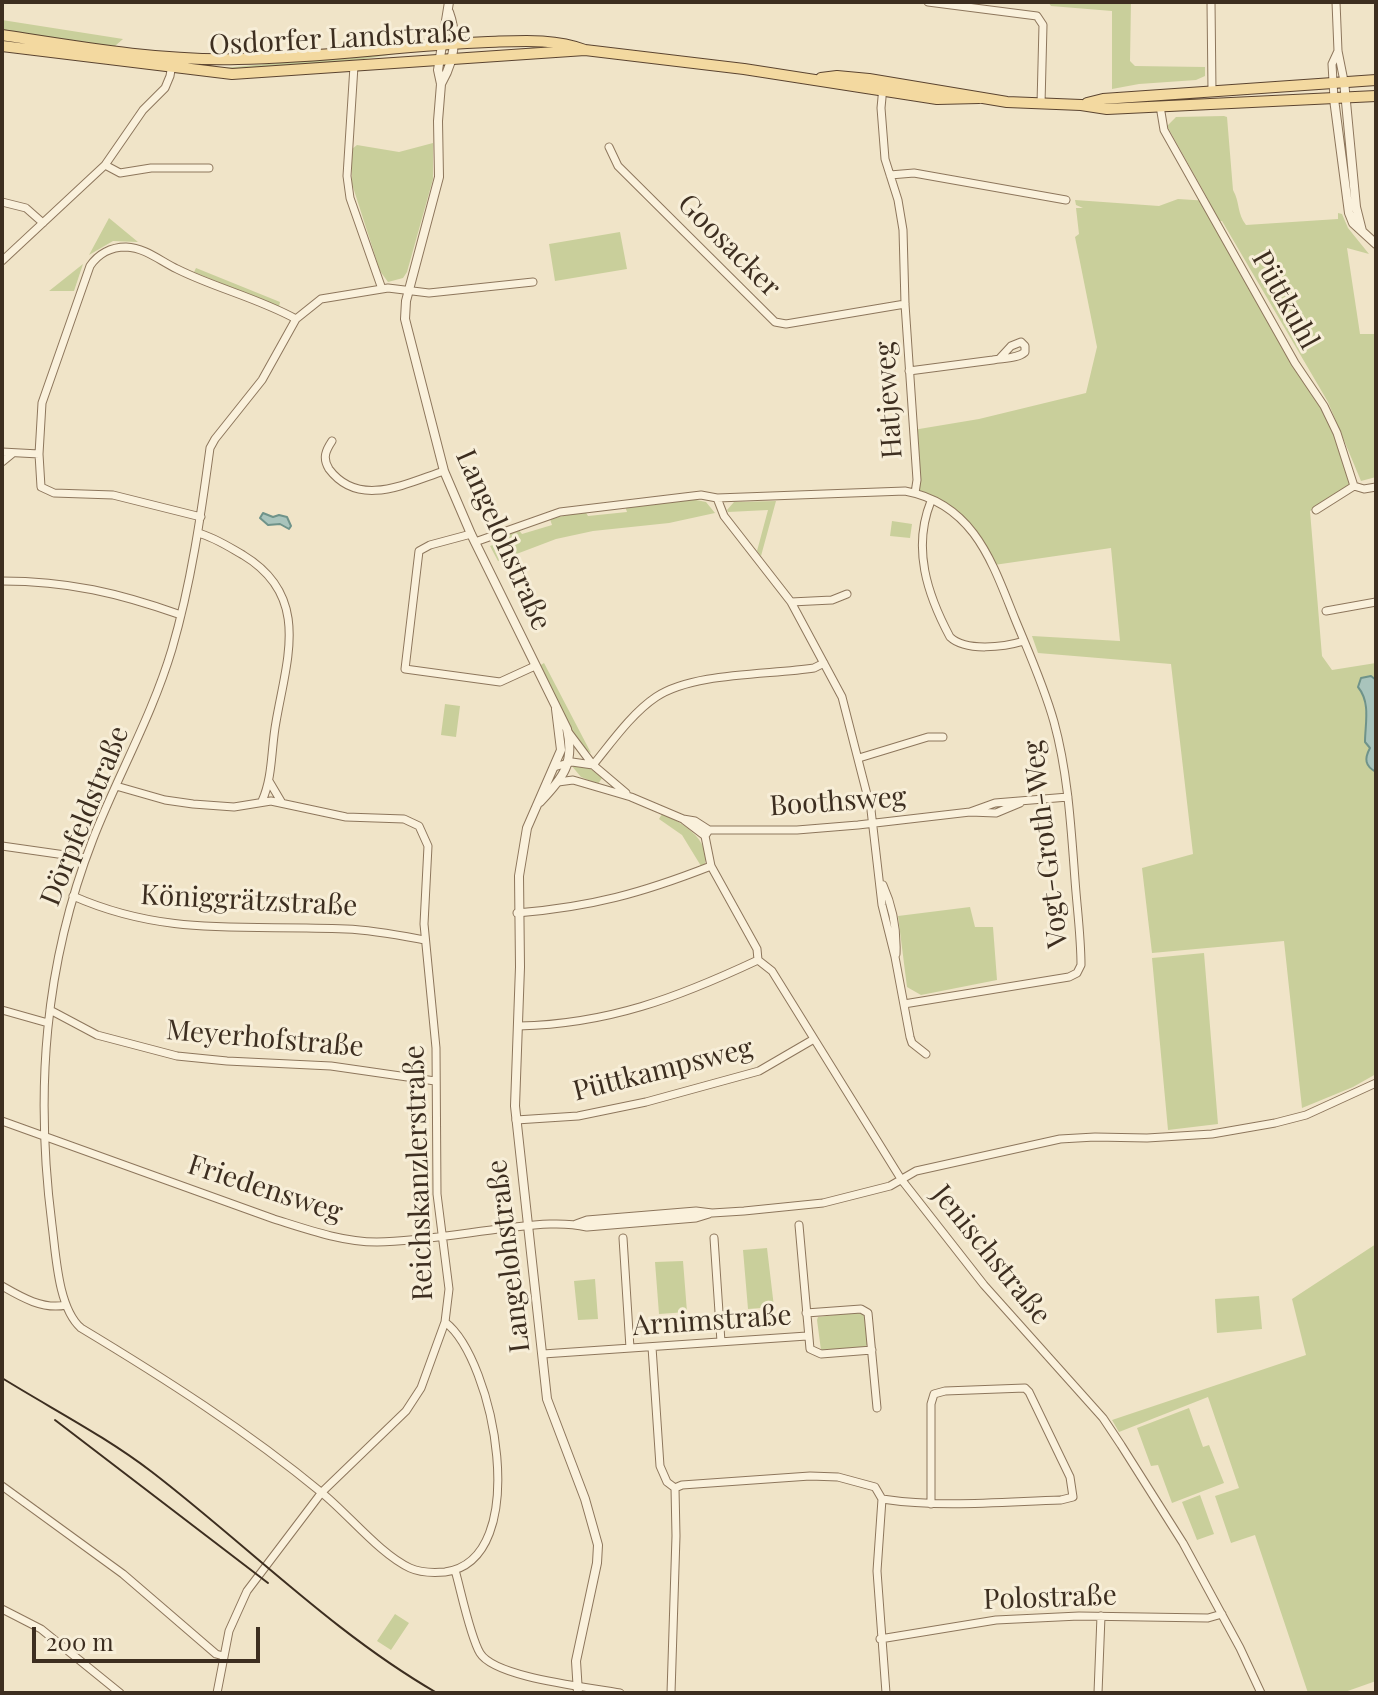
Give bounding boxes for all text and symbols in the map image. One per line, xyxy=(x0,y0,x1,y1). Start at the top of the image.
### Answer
street label: Osdorfer Landstraße xyxy=(208,15,472,63)
street label: Goosacker xyxy=(671,188,787,304)
street label: Püttkuhl xyxy=(1244,245,1326,355)
street label: Hatjeweg xyxy=(868,340,910,460)
street label: Langelohstraße xyxy=(448,444,558,636)
street label: Dörpfeldstraße xyxy=(34,721,136,911)
street label: Vogt-Groth-Weg xyxy=(1017,738,1075,950)
street label: Boothsweg xyxy=(768,780,908,824)
street label: Königgrätzstraße xyxy=(140,879,358,923)
street label: Meyerhofstraße xyxy=(165,1014,365,1064)
street label: Püttkampsweg xyxy=(570,1031,756,1109)
street label: Reichskanzlerstraße xyxy=(398,1045,440,1301)
street label: Friedensweg xyxy=(183,1148,347,1230)
street label: Langelohstraße xyxy=(480,1158,538,1354)
street label: Jenischstraße xyxy=(925,1179,1057,1331)
street label: Arnimstraße xyxy=(631,1299,793,1343)
street label: Polostraße xyxy=(983,1579,1117,1617)
scale bar xyxy=(36,1611,264,1661)
text: 200 m xyxy=(46,1625,114,1657)

